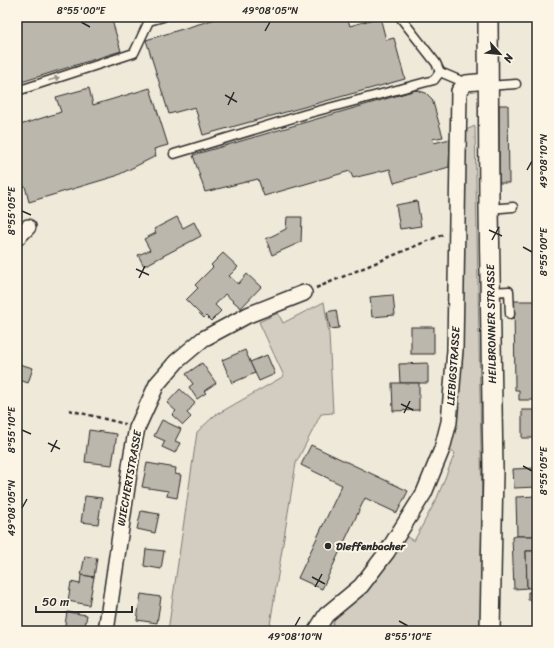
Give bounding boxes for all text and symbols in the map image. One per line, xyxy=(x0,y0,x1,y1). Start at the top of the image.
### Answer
text: 8°55'00"E xyxy=(57,2,107,20)
text: 49°08'05"N xyxy=(242,2,298,20)
north arrow xyxy=(480,34,520,74)
text: N xyxy=(498,50,519,66)
one-way arrow xyxy=(49,76,61,82)
text: 49°08'10"N xyxy=(535,134,553,188)
text: 8°55'05"E xyxy=(3,185,21,235)
text: 8°55'00"E xyxy=(535,226,553,276)
street label: HEILBRONNER STRASSE xyxy=(481,263,502,384)
street label: LIEBIGSTRASSE xyxy=(441,325,466,406)
text: 8°55'10"E xyxy=(3,405,21,453)
street label: WIECHERTSTRASSE xyxy=(112,428,147,527)
text: 8°55'05"E xyxy=(535,445,553,495)
text: 49°08'05"N xyxy=(3,480,21,536)
place label: Dieffenbacher xyxy=(336,537,407,556)
marker: Dieffenbacher xyxy=(323,541,333,551)
scale bar xyxy=(36,588,132,614)
text: 50 m xyxy=(42,591,69,613)
text: 49°08'10"N xyxy=(268,628,322,646)
text: 8°55'10"E xyxy=(385,628,433,646)

